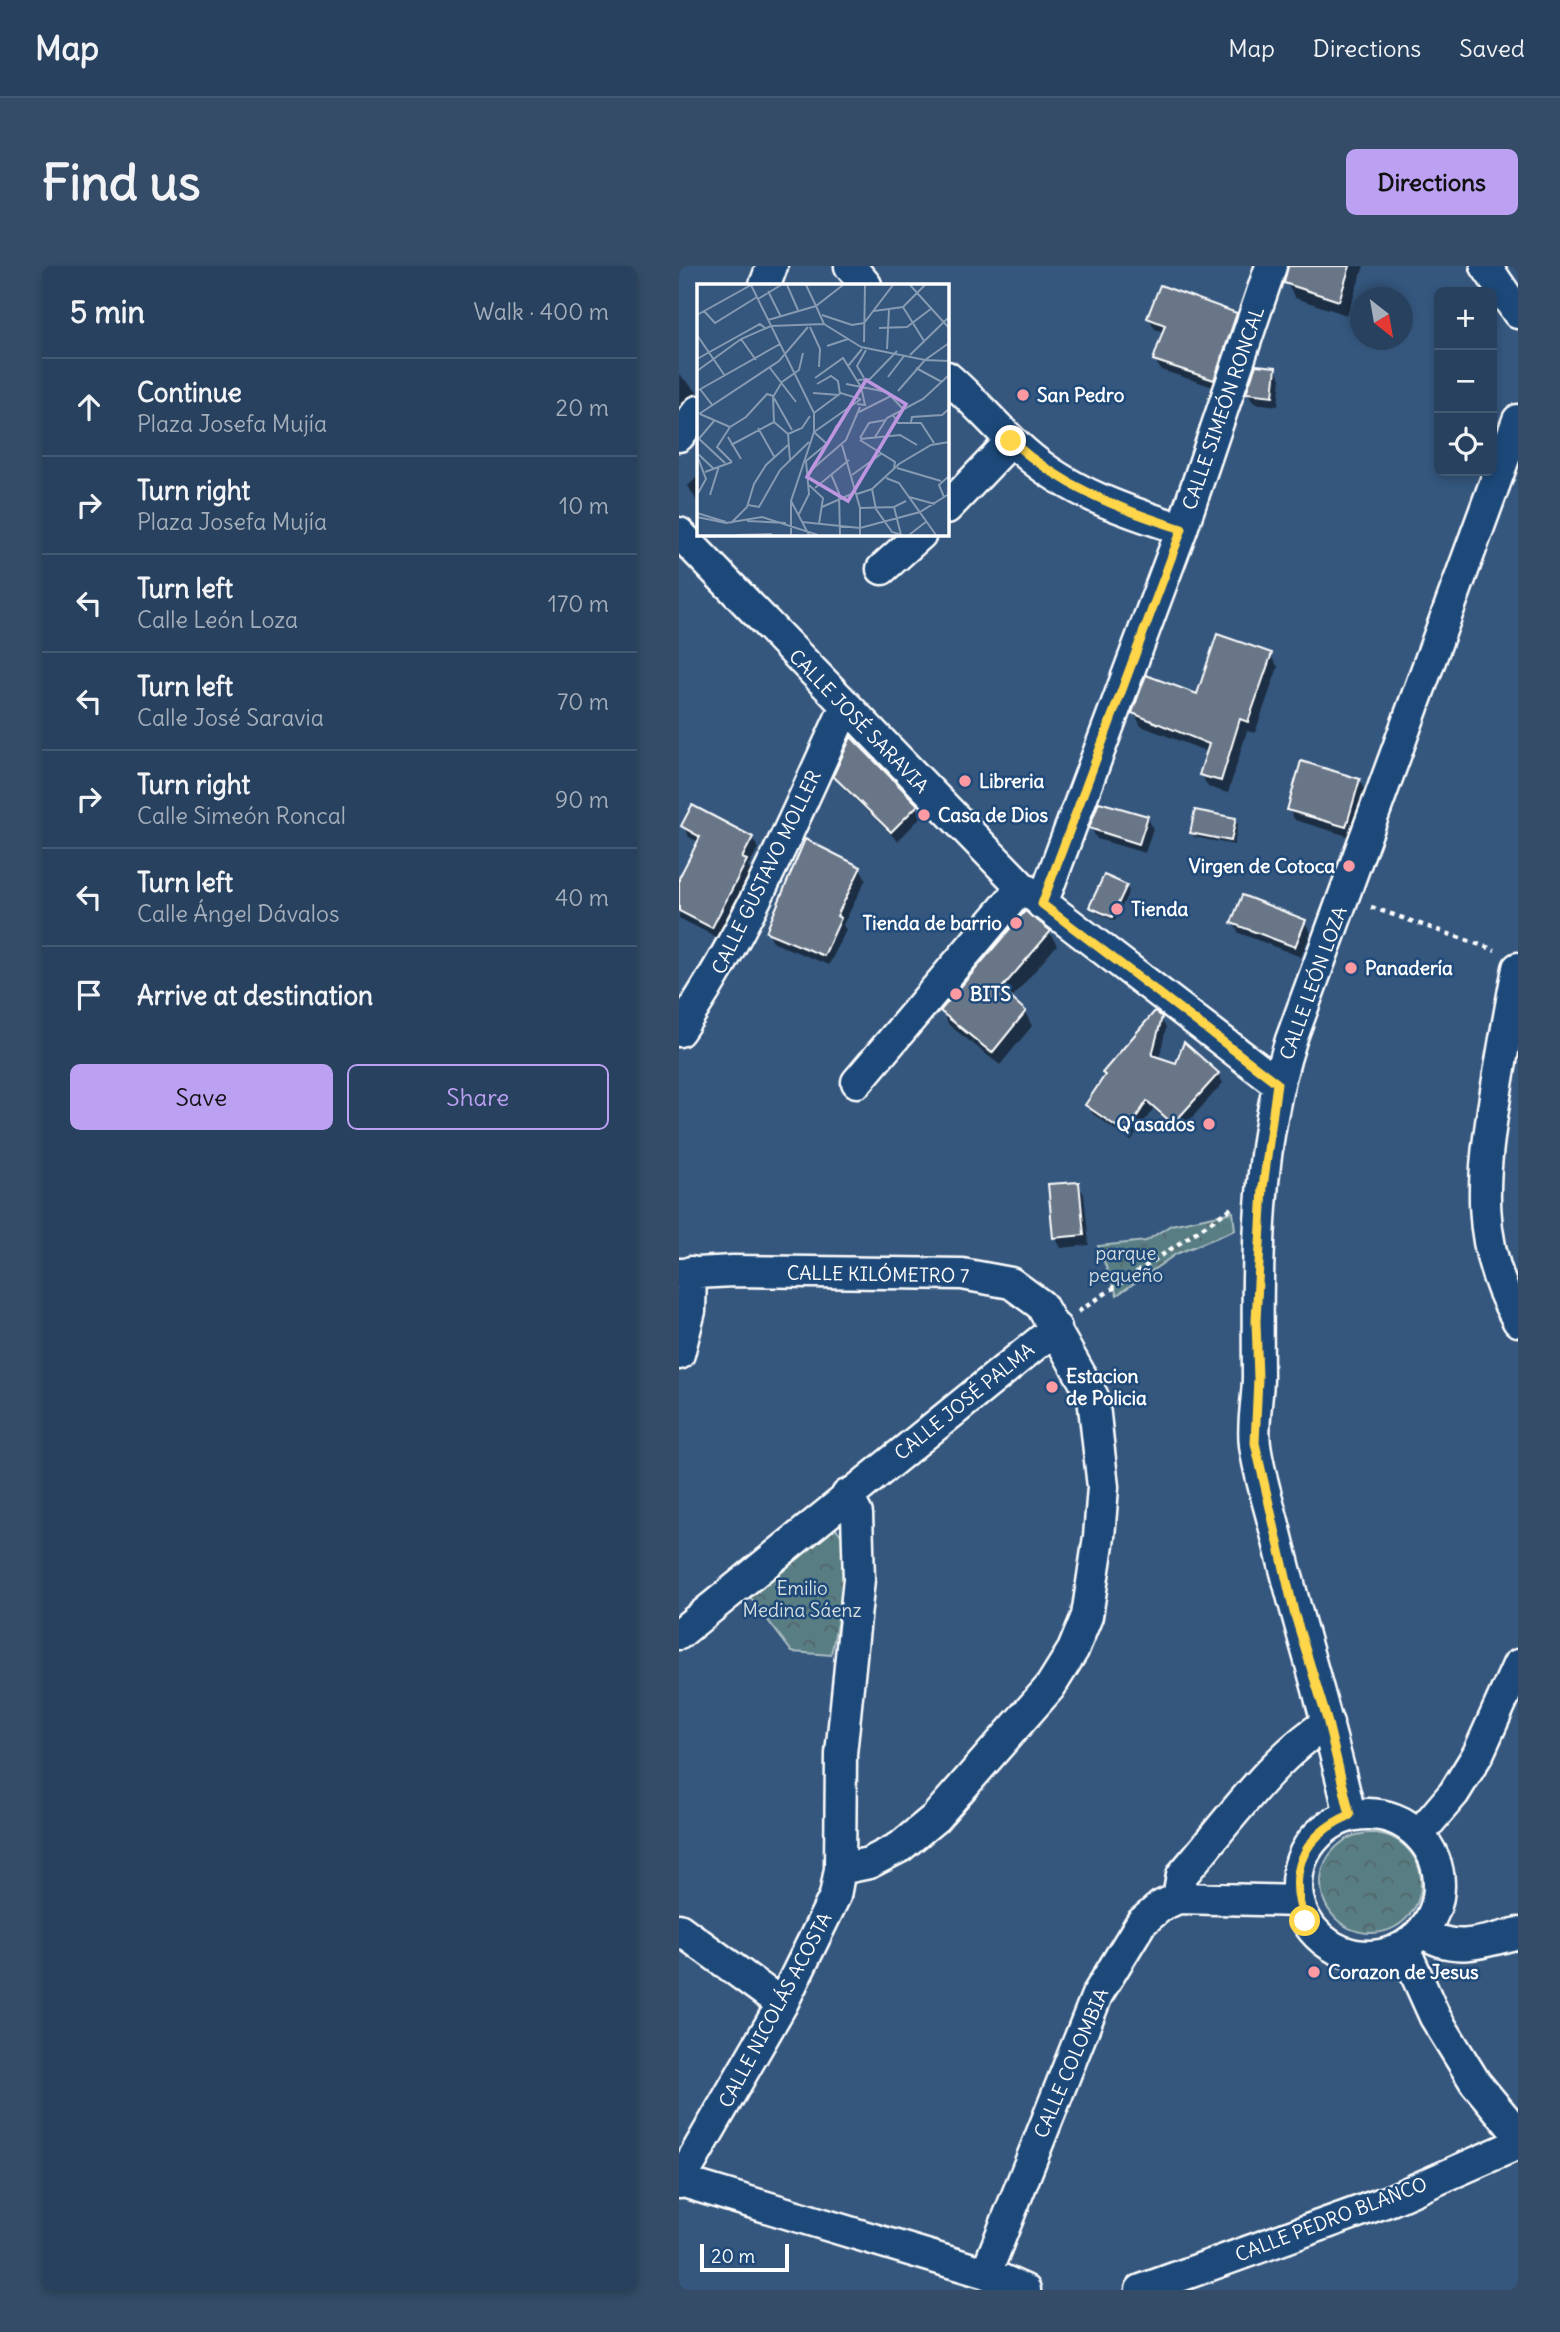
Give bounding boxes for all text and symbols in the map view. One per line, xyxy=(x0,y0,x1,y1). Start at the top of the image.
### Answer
text: Map xyxy=(35,27,99,69)
text: Map xyxy=(1228,33,1275,63)
text: Directions xyxy=(1313,33,1421,63)
text: Saved xyxy=(1459,33,1525,63)
button: Directions xyxy=(1346,149,1518,215)
text: Find us xyxy=(42,152,200,213)
inset map xyxy=(697,284,949,536)
north arrow xyxy=(1350,287,1413,350)
map controls xyxy=(1434,287,1497,476)
button: + xyxy=(1434,287,1497,350)
text: 5 min xyxy=(70,293,145,331)
text: Walk · 400 m xyxy=(474,297,609,326)
street label: CALLE SIMEÓN RONCAL xyxy=(1177,303,1269,513)
button: − xyxy=(1434,350,1497,413)
text: Continue xyxy=(137,376,242,409)
place label: San Pedro xyxy=(1037,383,1125,407)
marker: San Pedro xyxy=(1015,387,1031,403)
icon: ahead xyxy=(70,388,108,426)
text: 20 m xyxy=(556,393,609,422)
text: Plaza Josefa Mujía xyxy=(137,409,327,438)
button: locate xyxy=(1434,413,1497,476)
route end xyxy=(995,425,1026,456)
text: Turn right xyxy=(137,474,250,507)
icon: right xyxy=(70,486,108,524)
text: 10 m xyxy=(559,491,609,520)
text: Plaza Josefa Mujía xyxy=(137,507,327,536)
text: Turn left xyxy=(137,572,233,605)
icon: left xyxy=(70,584,108,622)
text: 170 m xyxy=(548,589,609,618)
text: Calle León Loza xyxy=(137,605,298,634)
street label: CALLE JOSÉ SARAVIA xyxy=(784,644,934,798)
text: Turn left xyxy=(137,670,233,703)
icon: left xyxy=(70,682,108,720)
text: 70 m xyxy=(557,687,609,716)
text: Calle José Saravia xyxy=(137,703,324,732)
street label: CALLE GUSTAVO MOLLER xyxy=(706,766,826,978)
text: Turn right xyxy=(137,768,250,801)
place label: Libreria xyxy=(979,769,1045,793)
marker: Libreria xyxy=(957,773,973,789)
icon: right xyxy=(70,780,108,818)
text: 90 m xyxy=(555,785,609,814)
text: Calle Simeón Roncal xyxy=(137,801,346,830)
place label: Casa de Dios xyxy=(938,803,1048,827)
marker: Casa de Dios xyxy=(916,807,932,823)
place label: Virgen de Cotoca xyxy=(1189,854,1335,878)
marker: Virgen de Cotoca xyxy=(1341,858,1357,874)
text: Turn left xyxy=(137,866,233,899)
icon: left xyxy=(70,878,108,916)
text: 40 m xyxy=(555,883,609,912)
place label: Tienda xyxy=(1131,897,1189,921)
text: Calle Ángel Dávalos xyxy=(137,899,339,928)
marker: Tienda xyxy=(1109,901,1125,917)
street label: CALLE LEÓN LOZA xyxy=(1274,903,1352,1063)
place label: Tienda de barrio xyxy=(862,911,1002,935)
marker: Tienda de barrio xyxy=(1008,915,1024,931)
place label: Panadería xyxy=(1365,956,1453,980)
marker: Panadería xyxy=(1343,960,1359,976)
icon: arrive xyxy=(70,976,108,1014)
text: Arrive at destination xyxy=(137,979,373,1012)
place label: BITS xyxy=(970,982,1011,1006)
marker: BITS xyxy=(948,986,964,1002)
button: Save xyxy=(70,1064,333,1130)
button: Share xyxy=(347,1064,609,1130)
place label: Q'asados xyxy=(1117,1112,1195,1136)
marker: Q'asados xyxy=(1201,1116,1217,1132)
park label: parque pequeño xyxy=(1089,1241,1163,1287)
street label: CALLE KILÓMETRO 7 xyxy=(787,1260,969,1288)
street label: CALLE JOSÉ PALMA xyxy=(889,1337,1039,1465)
place label: Estacion de Policia xyxy=(1066,1364,1147,1410)
marker: Estacion de Policia xyxy=(1044,1379,1060,1395)
park label: Emilio Medina Sáenz xyxy=(743,1576,861,1622)
route start xyxy=(1289,1905,1320,1936)
street label: CALLE NICOLÁS ACOSTA xyxy=(713,1908,837,2112)
place label: Corazon de Jesus xyxy=(1328,1960,1479,1984)
marker: Corazon de Jesus xyxy=(1306,1964,1322,1980)
street label: CALLE COLOMBIA xyxy=(1029,1984,1113,2142)
street label: CALLE PEDRO BLANCO xyxy=(1232,2171,1430,2267)
scale bar xyxy=(700,2241,789,2273)
text: 20 m xyxy=(711,2244,755,2268)

